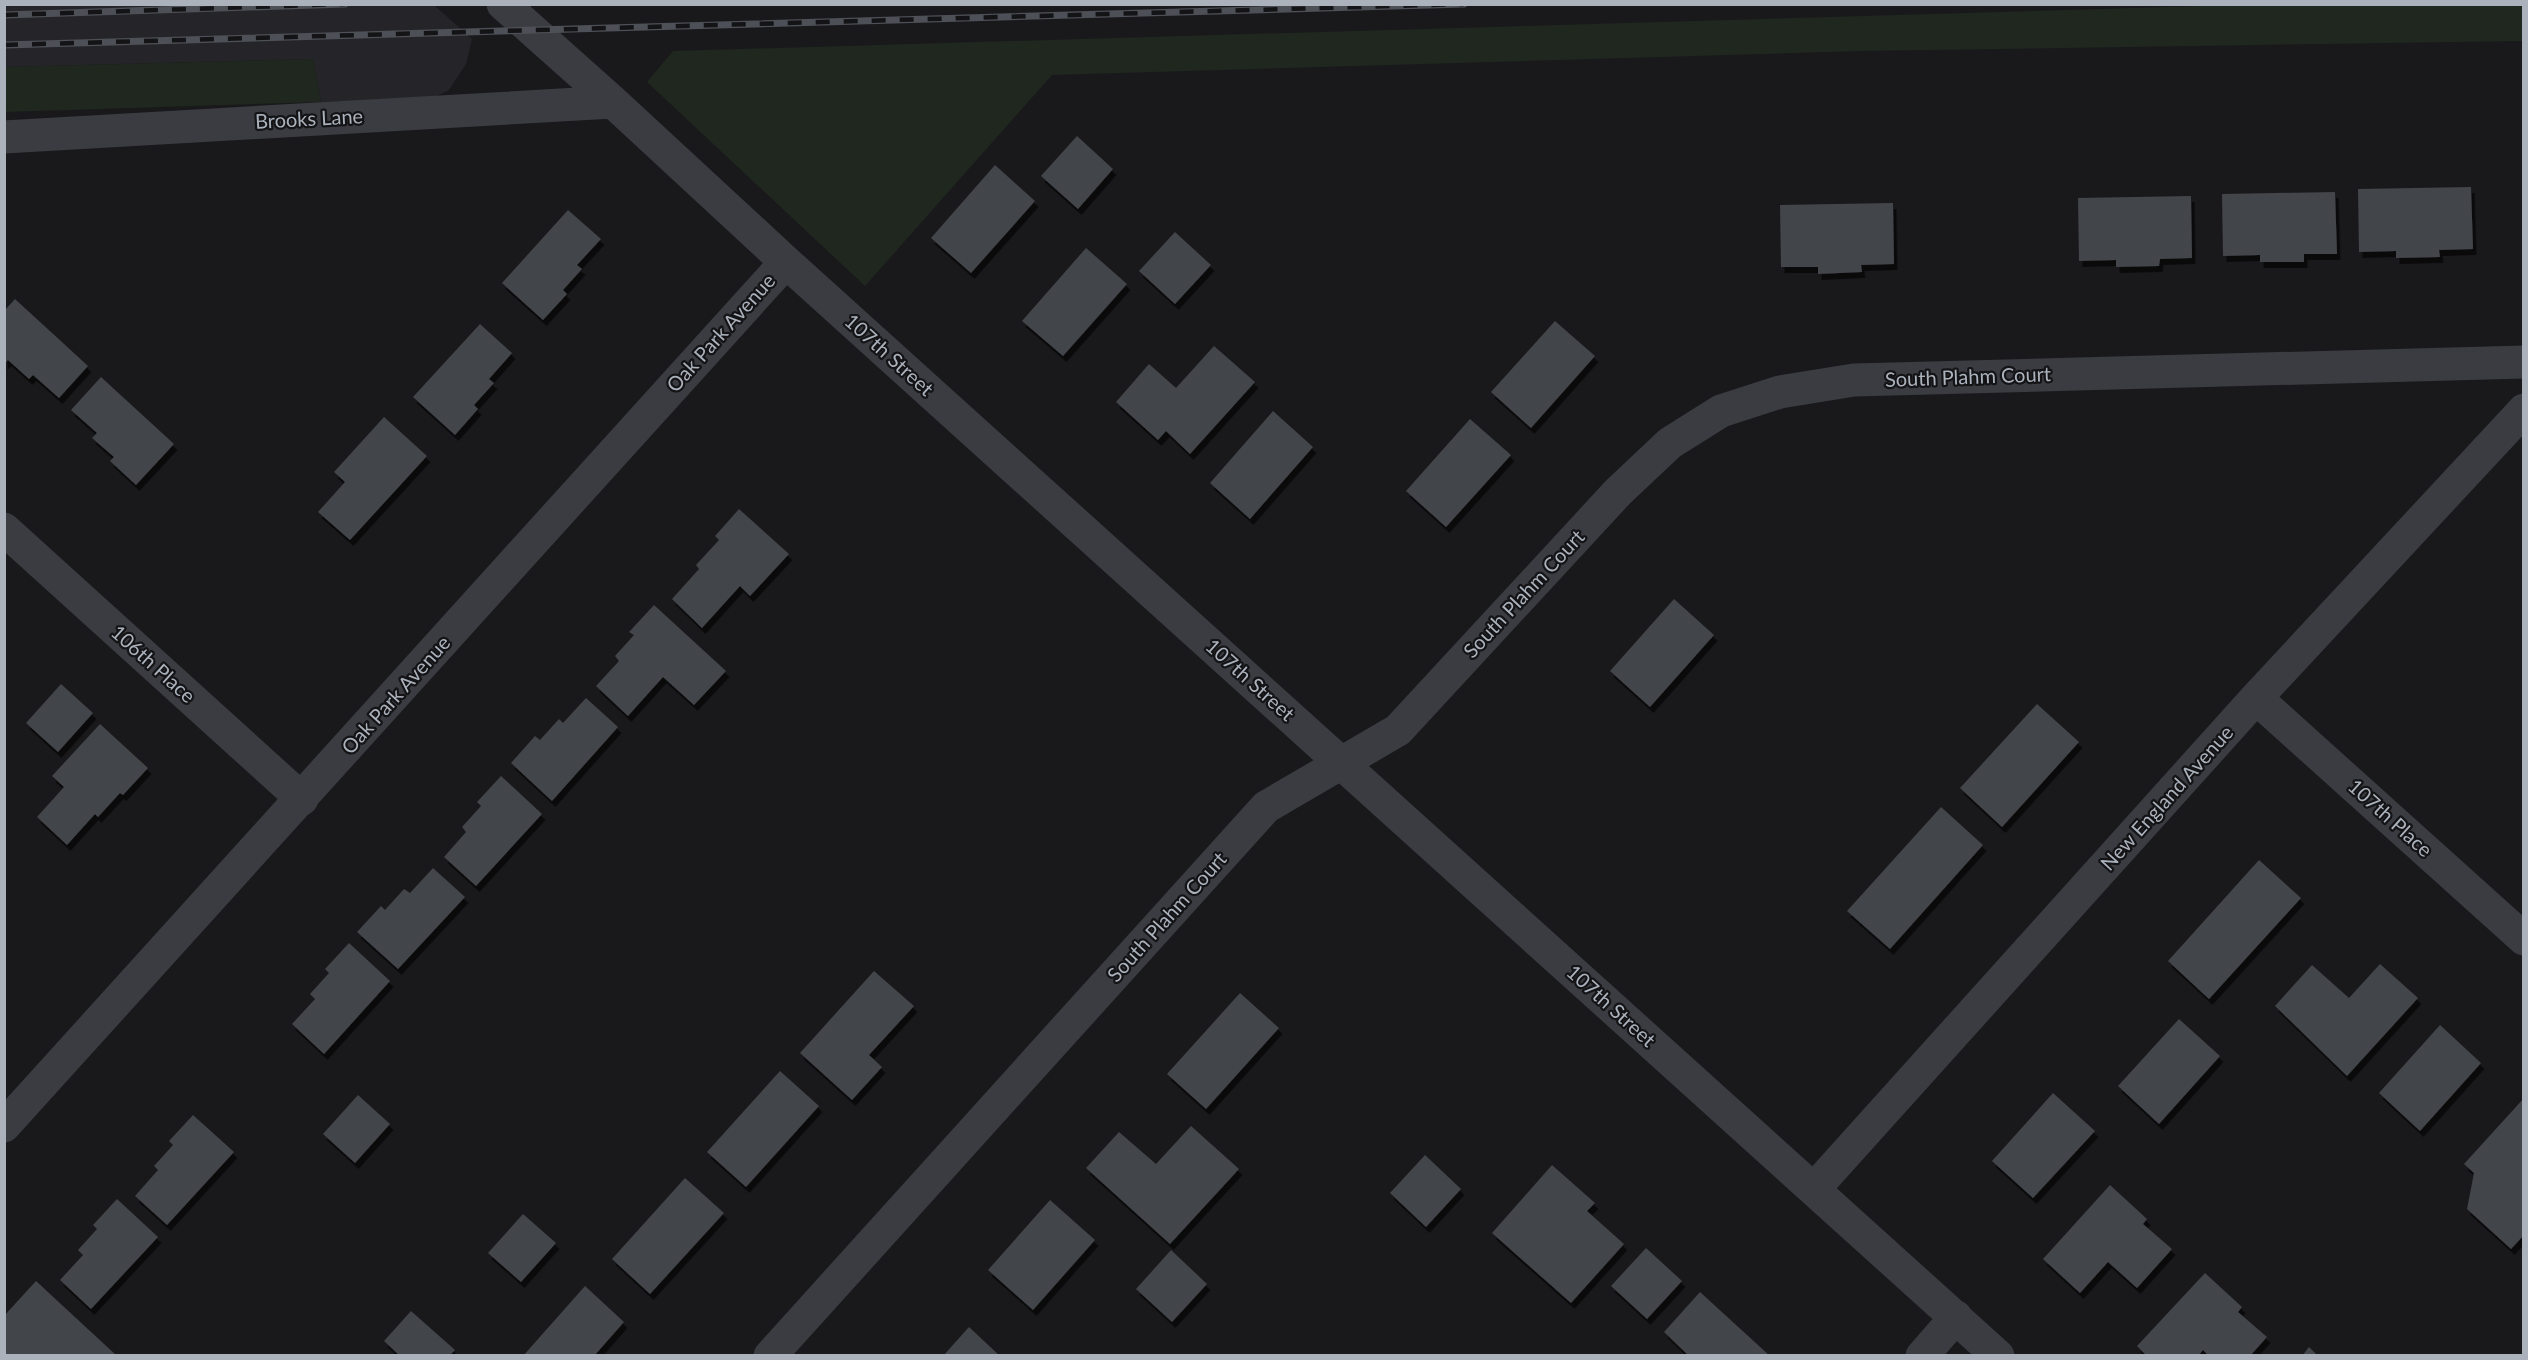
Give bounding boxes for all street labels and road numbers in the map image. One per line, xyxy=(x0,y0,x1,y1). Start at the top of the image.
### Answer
street label: Brooks Lane xyxy=(254,103,364,133)
street label: Oak Park Avenue xyxy=(661,268,780,396)
street label: 107th Street xyxy=(840,308,939,400)
street label: South Plahm Court xyxy=(1885,361,2051,391)
street label: South Plahm Court xyxy=(1458,524,1589,662)
street label: 106th Place xyxy=(107,619,201,707)
street label: Oak Park Avenue xyxy=(336,630,455,758)
street label: 107th Street xyxy=(1201,633,1300,725)
street label: New England Avenue xyxy=(2095,720,2238,875)
street label: 107th Place xyxy=(2344,773,2438,861)
street label: South Plahm Court xyxy=(1102,847,1231,986)
street label: 107th Street xyxy=(1562,959,1661,1051)

